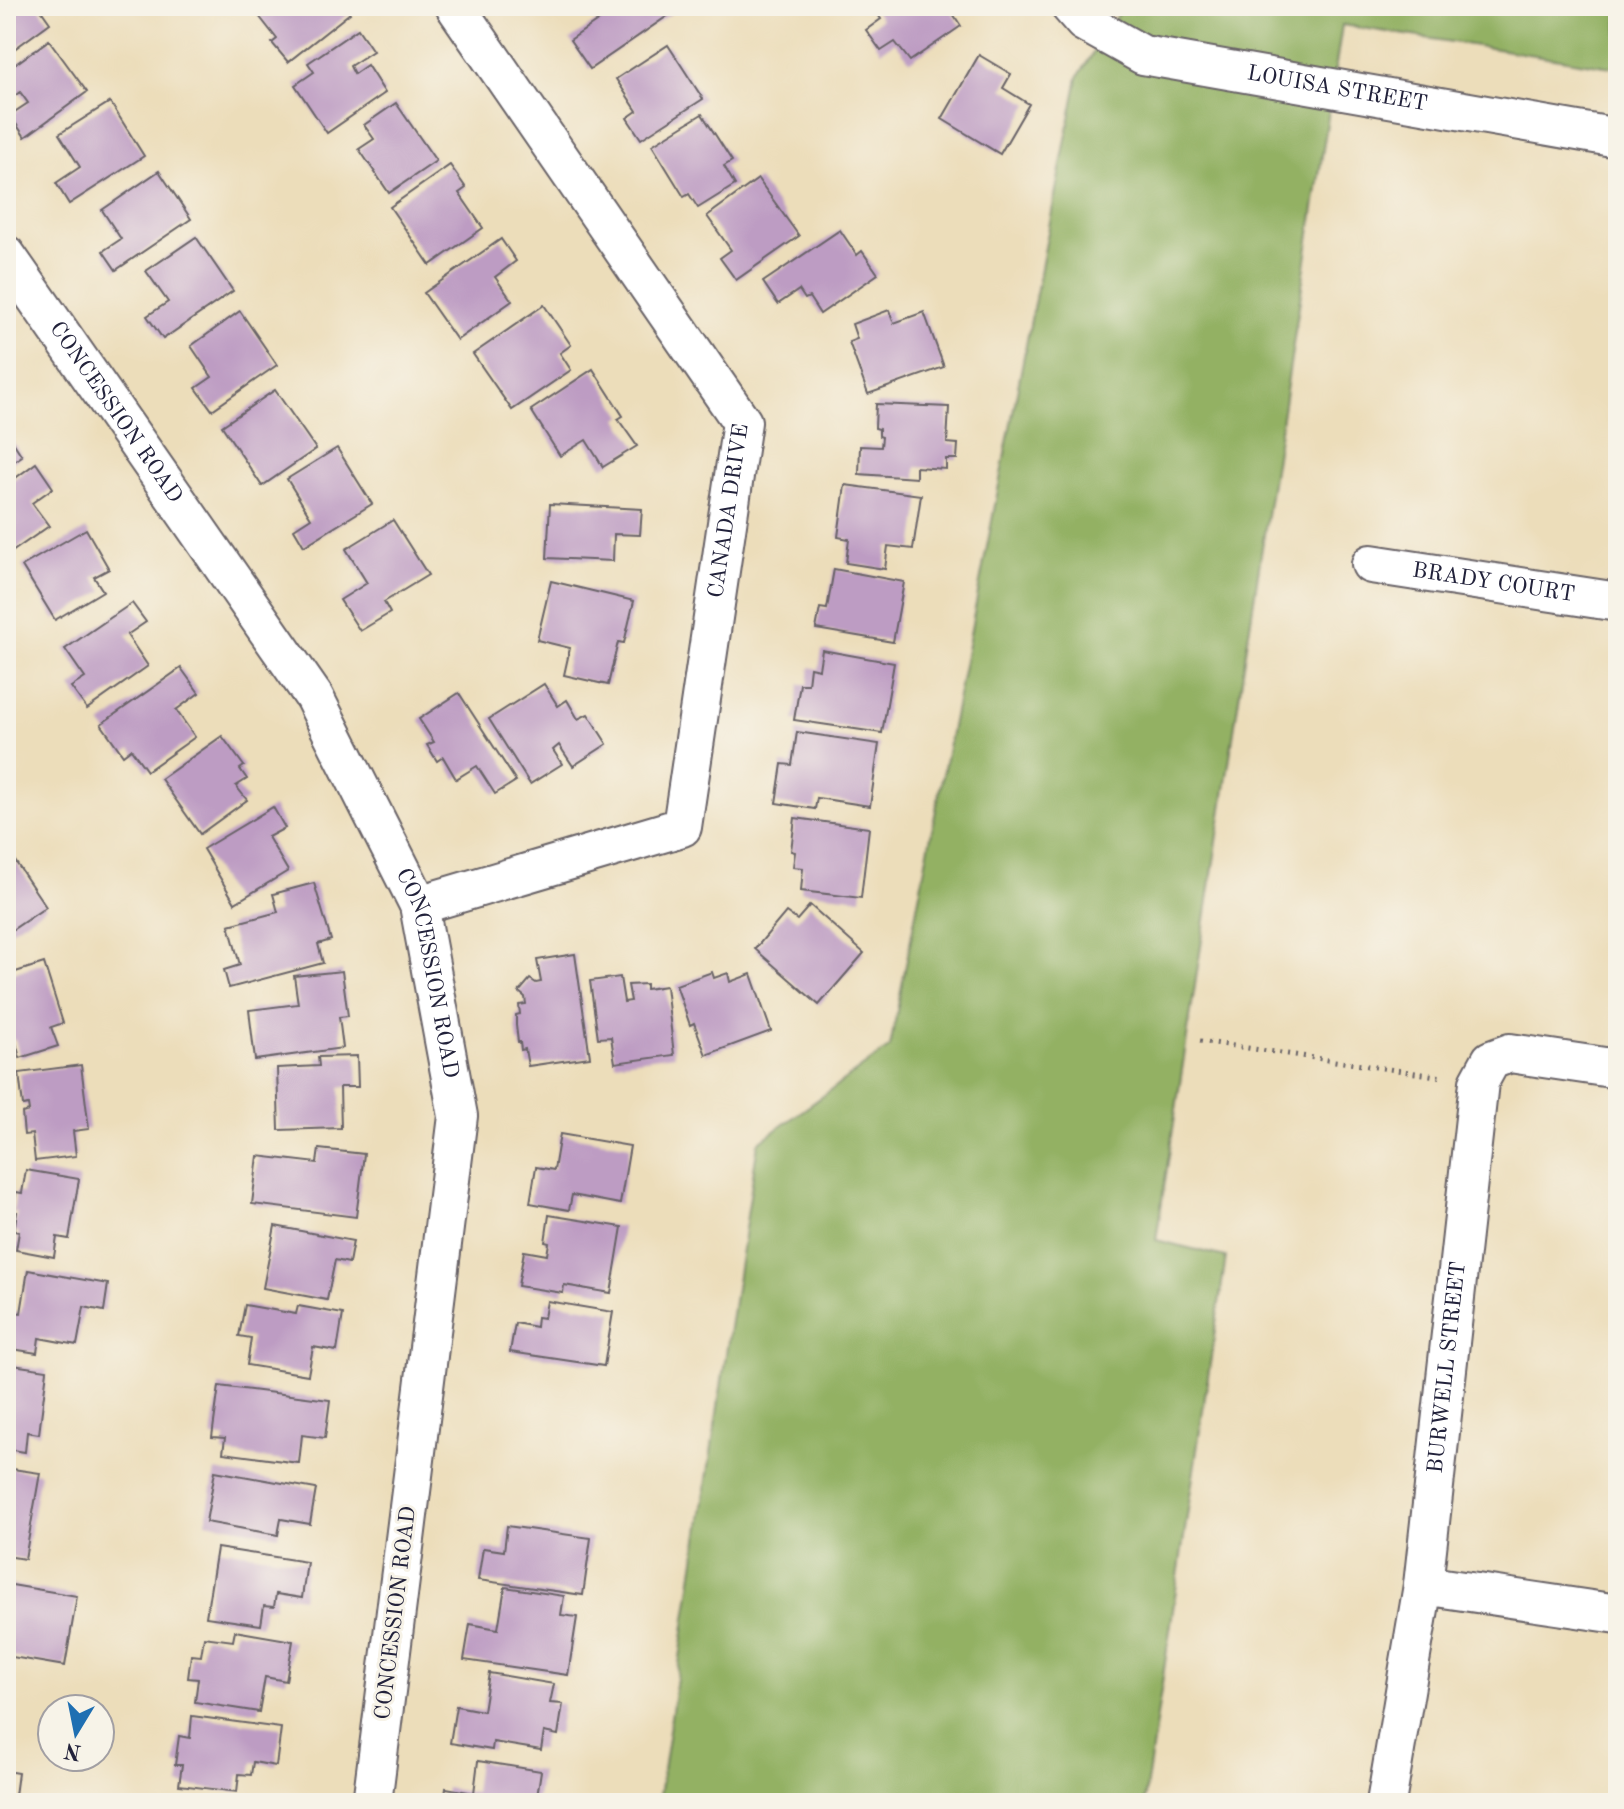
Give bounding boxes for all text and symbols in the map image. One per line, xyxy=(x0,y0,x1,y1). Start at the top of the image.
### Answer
street label: LOUISA STREET xyxy=(1245,62,1429,115)
street label: CONCESSION ROAD xyxy=(45,318,186,507)
street label: CANADA DRIVE xyxy=(705,422,753,599)
street label: BRADY COURT xyxy=(1411,559,1576,606)
street label: CONCESSION ROAD xyxy=(391,865,462,1080)
street label: BURWELL STREET xyxy=(1424,1260,1470,1475)
street label: CONCESSION ROAD xyxy=(372,1505,420,1721)
north arrow xyxy=(36,1693,116,1773)
text: N xyxy=(63,1738,83,1763)

